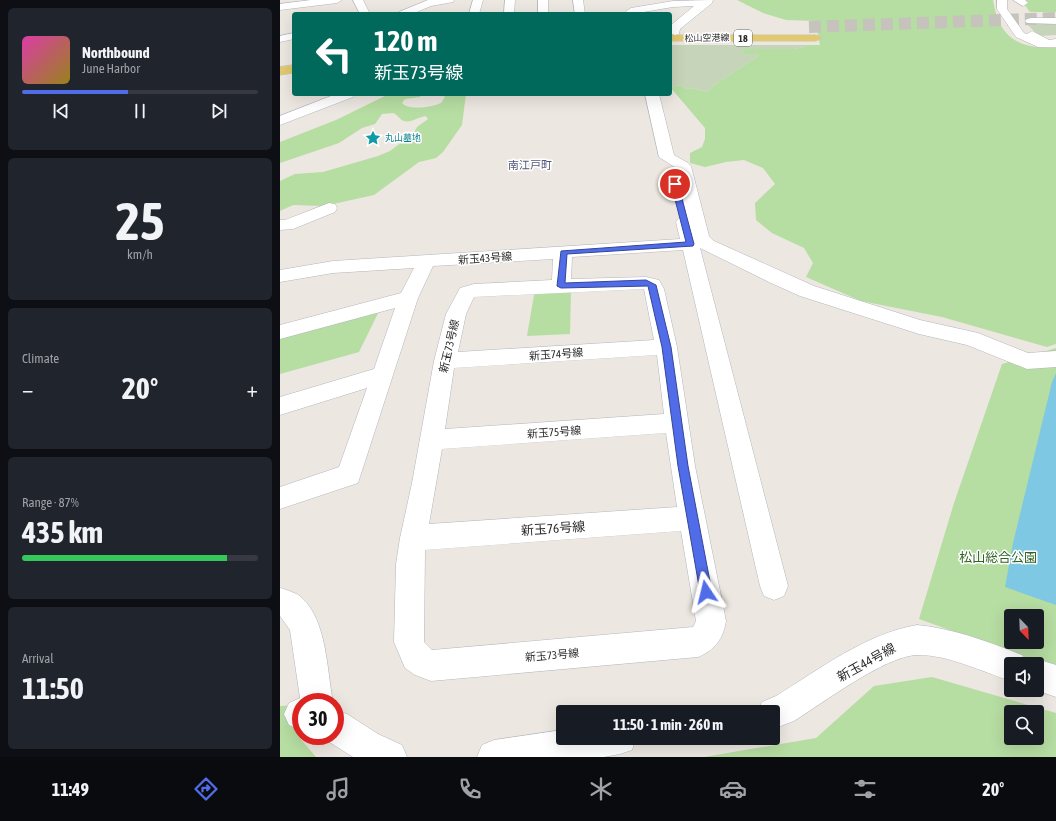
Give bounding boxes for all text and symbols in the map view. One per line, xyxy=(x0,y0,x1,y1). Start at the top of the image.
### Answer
text: 120 m xyxy=(374,25,437,57)
icon: left xyxy=(308,28,360,80)
road number: 18 xyxy=(734,30,752,46)
street label: 松山空港線 xyxy=(684,33,731,43)
text: Northbound xyxy=(82,44,150,61)
text: June Harbor xyxy=(82,61,140,76)
text: 新玉73号線 xyxy=(374,62,463,83)
icon: previous xyxy=(50,100,72,122)
icon: pause xyxy=(129,100,151,122)
icon: next xyxy=(208,100,230,122)
place icon: 丸山墓地 xyxy=(364,129,382,147)
place label: 丸山墓地 xyxy=(385,133,421,143)
district label: 南江戸町 xyxy=(508,159,552,171)
pin xyxy=(658,167,692,201)
icon: arrive xyxy=(664,173,686,195)
text: 25 xyxy=(116,191,164,251)
text: km/h xyxy=(127,247,153,262)
street label: 新玉43号線 xyxy=(457,250,513,266)
street label: 新玉73号線 xyxy=(437,318,461,374)
street label: 新玉74号線 xyxy=(528,346,584,362)
text: Climate xyxy=(22,351,59,366)
text: 20° xyxy=(122,371,158,405)
text: − xyxy=(22,376,33,402)
text: + xyxy=(247,376,258,402)
street label: 新玉75号線 xyxy=(526,424,582,440)
text: Range · 87% xyxy=(22,495,79,510)
text: 435 km xyxy=(22,515,103,549)
street label: 新玉76号線 xyxy=(520,519,586,538)
park label: 松山総合公園 xyxy=(959,550,1037,565)
position arrow xyxy=(685,571,727,613)
north arrow xyxy=(1004,609,1044,649)
map controls xyxy=(1004,609,1044,745)
street label: 新玉44号線 xyxy=(835,640,898,685)
street label: 新玉73号線 xyxy=(524,647,580,663)
text: Arrival xyxy=(22,651,54,666)
button: sound xyxy=(1004,657,1044,697)
text: 11:50 xyxy=(22,671,84,705)
speed limit sign: 30 xyxy=(292,693,344,745)
button: search xyxy=(1004,705,1044,745)
text: 11:50 · 1 min · 260 m xyxy=(613,716,723,733)
icon: directions xyxy=(192,775,220,803)
icon: music xyxy=(324,775,352,803)
icon: phone xyxy=(456,775,484,803)
icon: climate xyxy=(587,775,615,803)
icon: car xyxy=(719,775,747,803)
icon: filters xyxy=(851,775,879,803)
text: 11:49 xyxy=(52,779,89,800)
text: 20° xyxy=(982,779,1004,800)

